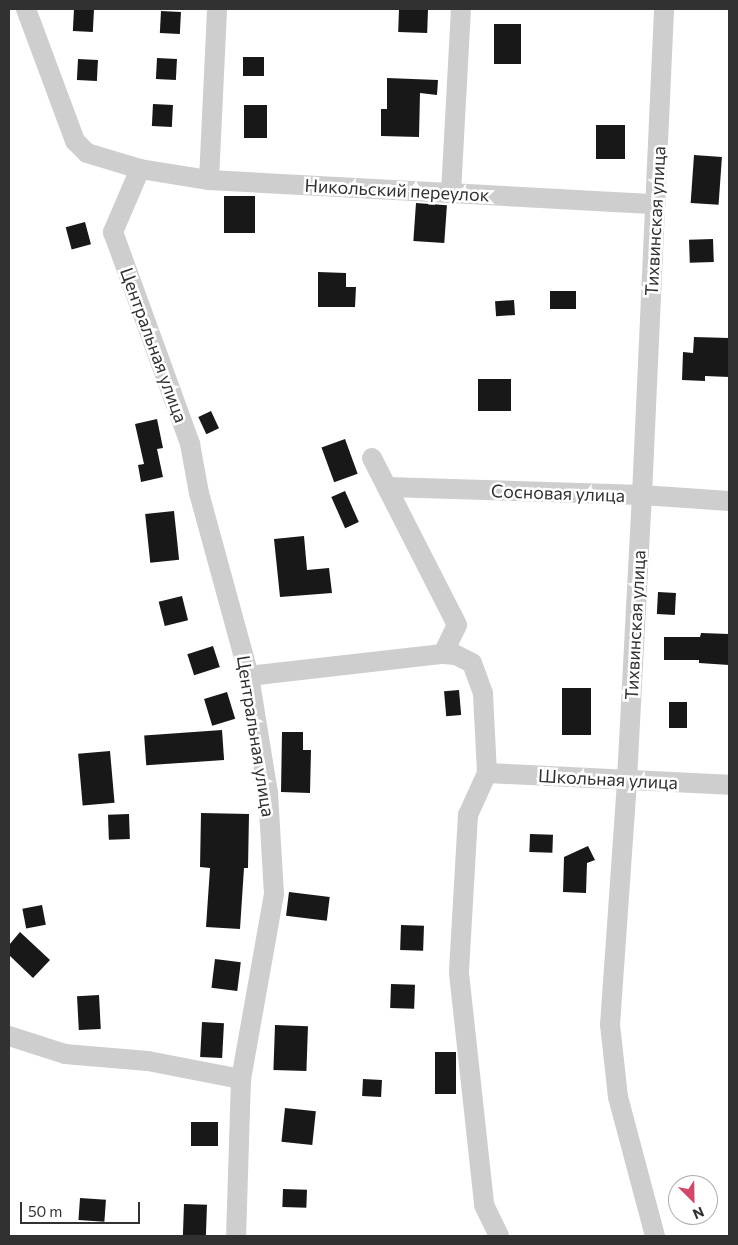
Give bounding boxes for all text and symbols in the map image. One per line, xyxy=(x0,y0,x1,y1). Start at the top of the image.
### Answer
street label: Тихвинская улица xyxy=(640,146,670,296)
street label: Никольский переулок xyxy=(304,174,490,206)
street label: Центральная улица xyxy=(116,265,192,425)
street label: Сосновая улица xyxy=(491,480,625,506)
street label: Тихвинская улица xyxy=(620,550,650,700)
street label: Центральная улица xyxy=(233,654,279,818)
street label: Школьная улица xyxy=(538,765,678,793)
north arrow xyxy=(668,1175,718,1225)
scale bar xyxy=(22,1192,142,1224)
text: 50 m xyxy=(28,1202,62,1220)
text: N xyxy=(691,1203,707,1223)

